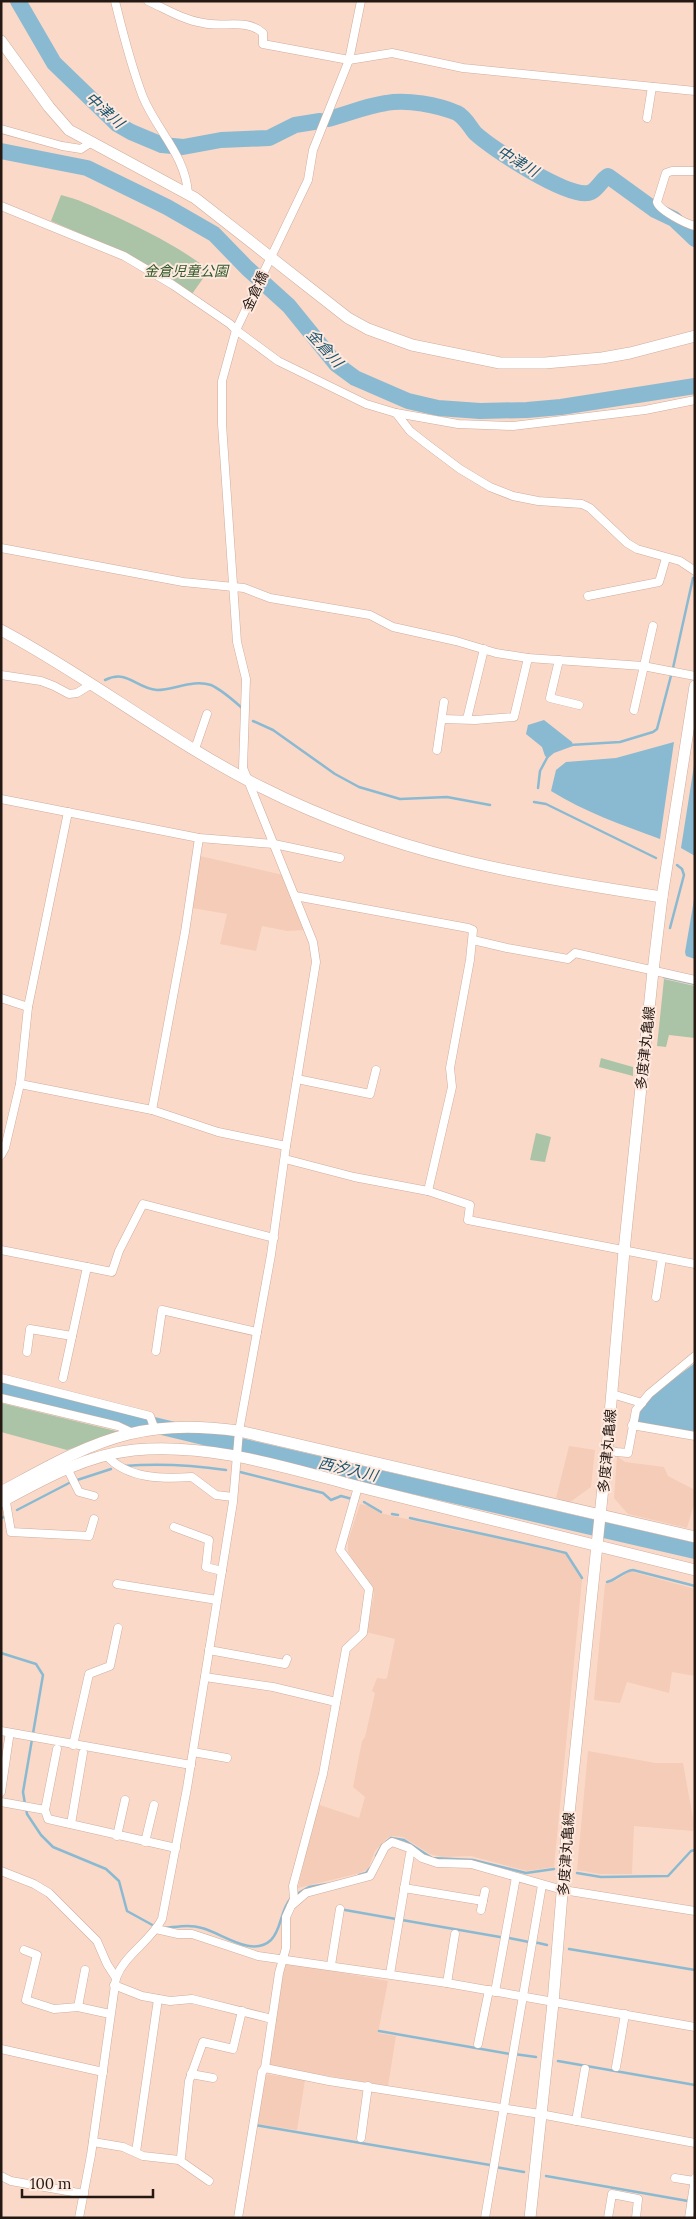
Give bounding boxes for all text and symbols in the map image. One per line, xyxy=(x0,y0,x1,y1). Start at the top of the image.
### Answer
water label: 中津川 xyxy=(82,88,130,133)
water label: 中津川 xyxy=(494,141,544,182)
park label: 金倉児童公園 xyxy=(144,262,230,280)
street label: 金倉橋 xyxy=(238,268,272,314)
water label: 金倉川 xyxy=(303,325,348,373)
street label: 多度津丸亀線 xyxy=(632,1005,658,1091)
street label: 多度津丸亀線 xyxy=(594,1408,620,1494)
water label: 西汐入川 xyxy=(317,1453,381,1485)
street label: 多度津丸亀線 xyxy=(554,1811,578,1897)
scale bar xyxy=(22,2166,154,2198)
text: 100 m xyxy=(30,2174,71,2193)

